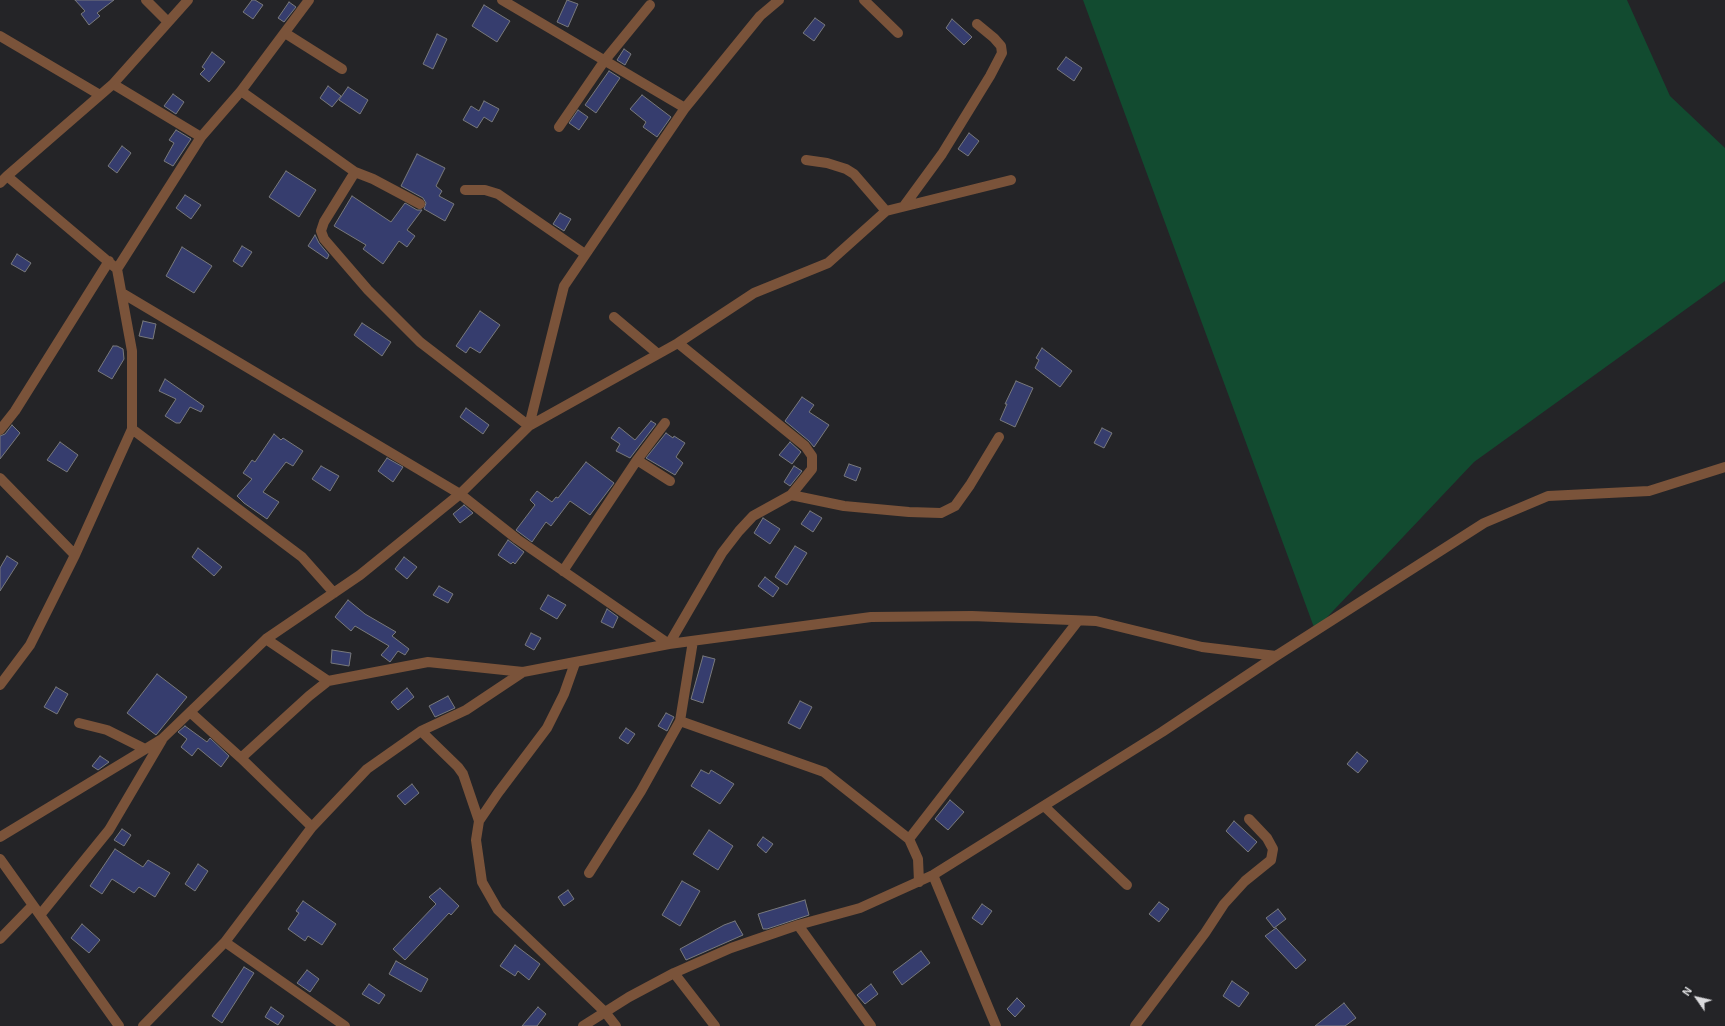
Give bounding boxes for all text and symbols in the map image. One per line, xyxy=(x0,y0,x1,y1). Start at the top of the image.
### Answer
north arrow xyxy=(1677,978,1717,1018)
text: N xyxy=(1679,984,1694,998)

